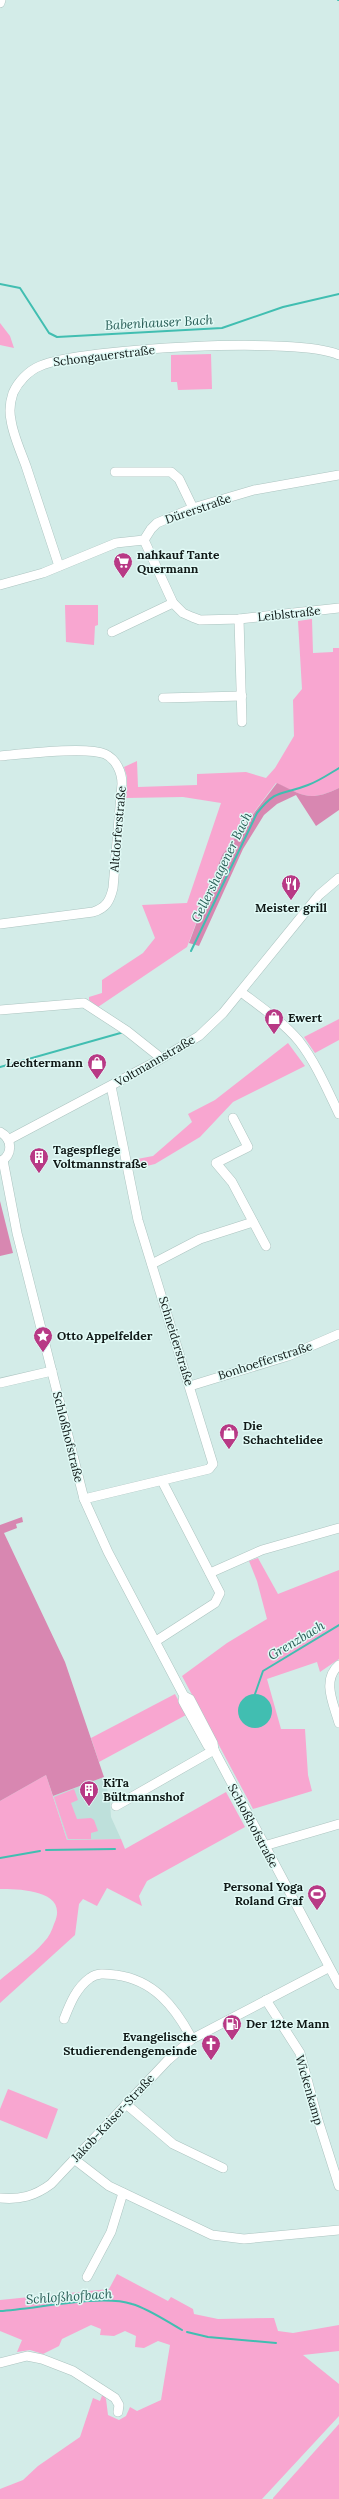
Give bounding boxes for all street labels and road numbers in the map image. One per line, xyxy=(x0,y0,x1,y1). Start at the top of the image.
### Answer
street label: Schongauerstraße xyxy=(52,342,156,369)
street label: Dürerstraße xyxy=(163,490,233,527)
street label: Leiblstraße xyxy=(257,603,322,624)
street label: Altdorferstraße xyxy=(106,785,129,874)
street label: Voltmannstraße xyxy=(111,1031,198,1090)
street label: Schneiderstraße xyxy=(156,1294,197,1388)
street label: Bonhoefferstraße xyxy=(216,1338,314,1383)
street label: Schloßhofstraße xyxy=(50,1390,87,1484)
street label: Schloßhofstraße xyxy=(225,1781,282,1871)
street label: Wickenkamp xyxy=(292,2053,327,2127)
street label: Jakob-Kaiser-Straße xyxy=(67,2070,158,2165)

